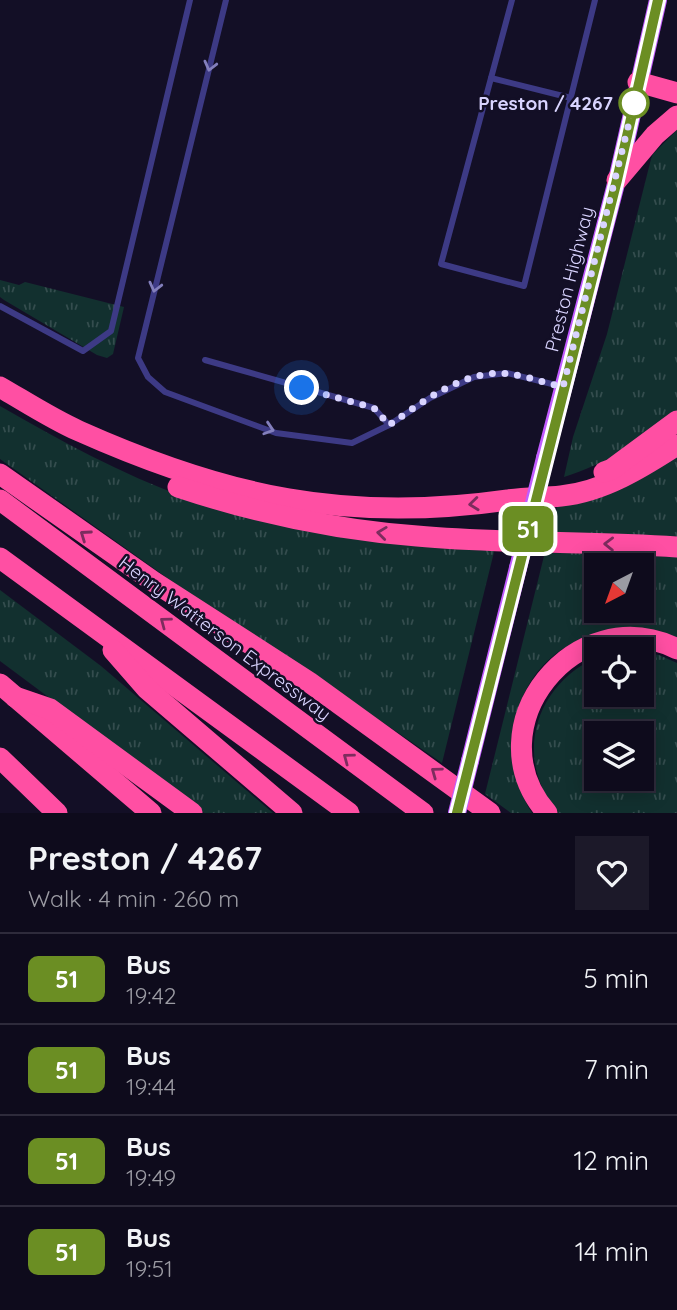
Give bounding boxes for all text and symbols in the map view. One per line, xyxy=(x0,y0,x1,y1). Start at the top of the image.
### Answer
one-way arrow xyxy=(204,60,218,72)
marker: Preston / 4267 xyxy=(619,88,649,118)
place label: Preston / 4267 xyxy=(478,91,613,115)
street label: Preston Highway xyxy=(539,204,599,354)
one-way arrow xyxy=(149,281,163,293)
your location xyxy=(284,370,319,405)
one-way arrow xyxy=(262,421,274,436)
one-way arrow xyxy=(468,496,479,511)
line badge: 51 xyxy=(496,506,560,552)
text: 51 xyxy=(516,514,540,544)
one-way arrow xyxy=(376,525,388,540)
one-way arrow xyxy=(80,530,93,543)
one-way arrow xyxy=(603,536,614,552)
street label: Henry Watterson Expressway xyxy=(114,550,336,726)
north arrow xyxy=(584,553,654,623)
map controls xyxy=(584,553,654,791)
one-way arrow xyxy=(161,618,173,631)
button: locate xyxy=(584,637,654,707)
button: layers xyxy=(584,721,654,791)
one-way arrow xyxy=(343,753,356,766)
one-way arrow xyxy=(431,768,444,780)
button: heart xyxy=(575,836,649,910)
text: Preston / 4267 xyxy=(28,837,262,878)
text: Walk · 4 min · 260 m xyxy=(28,884,239,913)
text: Bus xyxy=(126,948,171,981)
text: 5 min xyxy=(583,962,649,995)
text: 51 xyxy=(55,964,78,994)
text: 19:42 xyxy=(126,981,177,1010)
text: Bus xyxy=(126,1039,171,1072)
text: 7 min xyxy=(584,1053,649,1086)
text: 51 xyxy=(55,1055,78,1085)
text: 19:44 xyxy=(126,1072,176,1101)
text: Bus xyxy=(126,1130,171,1163)
text: 12 min xyxy=(574,1144,649,1177)
text: 51 xyxy=(55,1146,78,1176)
text: 19:49 xyxy=(126,1163,176,1192)
text: Bus xyxy=(126,1221,171,1254)
text: 14 min xyxy=(575,1235,649,1268)
text: 51 xyxy=(55,1237,78,1267)
text: 19:51 xyxy=(126,1254,173,1283)

